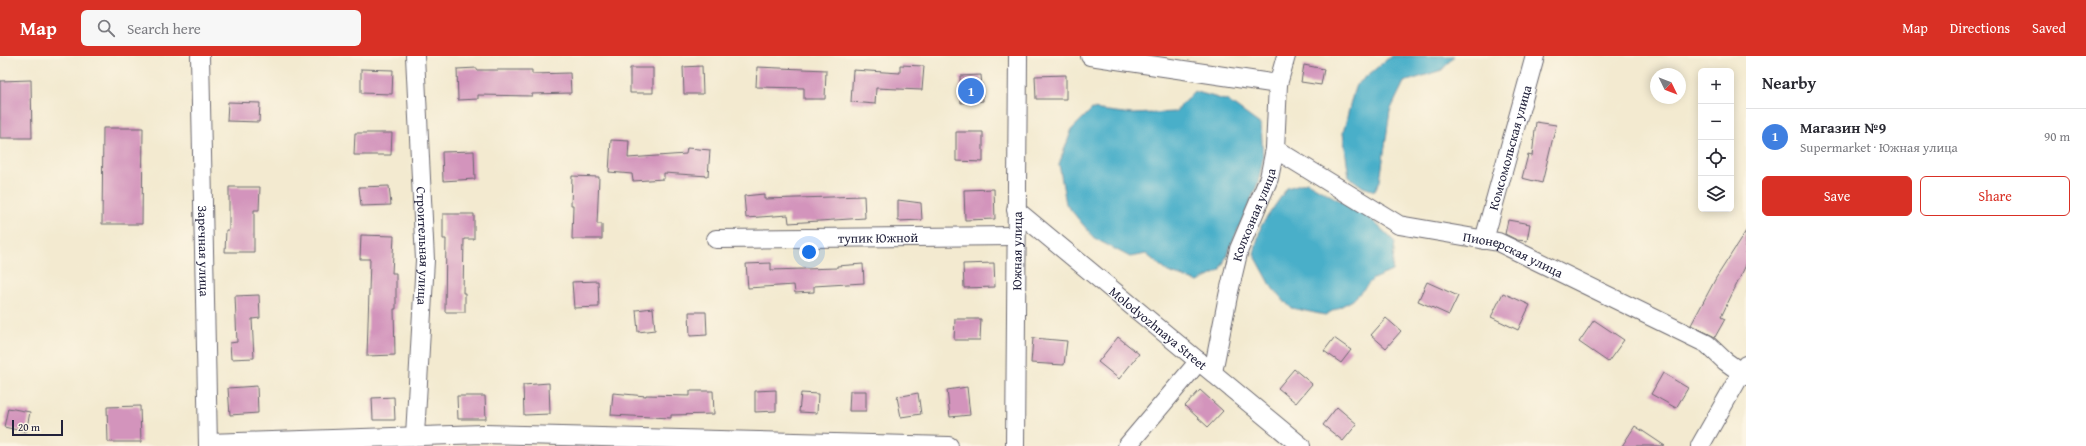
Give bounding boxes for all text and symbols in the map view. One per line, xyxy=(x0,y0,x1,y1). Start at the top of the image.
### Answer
search box xyxy=(81,10,361,46)
text: Map xyxy=(20,14,57,42)
icon: search xyxy=(95,17,117,39)
text: Search here xyxy=(127,18,201,39)
text: Map xyxy=(1902,18,1928,38)
text: Directions xyxy=(1950,18,2010,38)
text: Saved xyxy=(2032,18,2066,38)
north arrow xyxy=(1650,68,1686,104)
map controls xyxy=(1698,68,1734,212)
button: + xyxy=(1698,68,1734,104)
text: Nearby xyxy=(1762,70,1816,95)
pin: 1 xyxy=(958,76,984,106)
street label: Комсомольская улица xyxy=(1484,82,1537,212)
button: − xyxy=(1698,104,1734,140)
text: Магазин №9 xyxy=(1800,117,1886,138)
text: 1 xyxy=(1772,127,1778,146)
text: 90 m xyxy=(2044,127,2070,146)
text: Supermarket · Южная улица xyxy=(1800,138,1958,157)
button: locate xyxy=(1698,140,1734,176)
street label: Колхозная улица xyxy=(1227,166,1281,263)
button: layers xyxy=(1698,176,1734,212)
button: Save xyxy=(1762,176,1912,216)
button: Share xyxy=(1920,176,2070,216)
street label: Строительная улица xyxy=(411,186,434,306)
street label: Заречная улица xyxy=(193,205,214,298)
street label: Южная улица xyxy=(1007,211,1027,291)
street label: Пионерская улица xyxy=(1462,227,1567,283)
street label: тупик Южной xyxy=(838,228,918,248)
your location xyxy=(799,242,819,262)
street label: Molodyozhnaya Street xyxy=(1105,282,1212,375)
scale bar xyxy=(12,418,63,437)
text: 20 m xyxy=(18,419,40,435)

